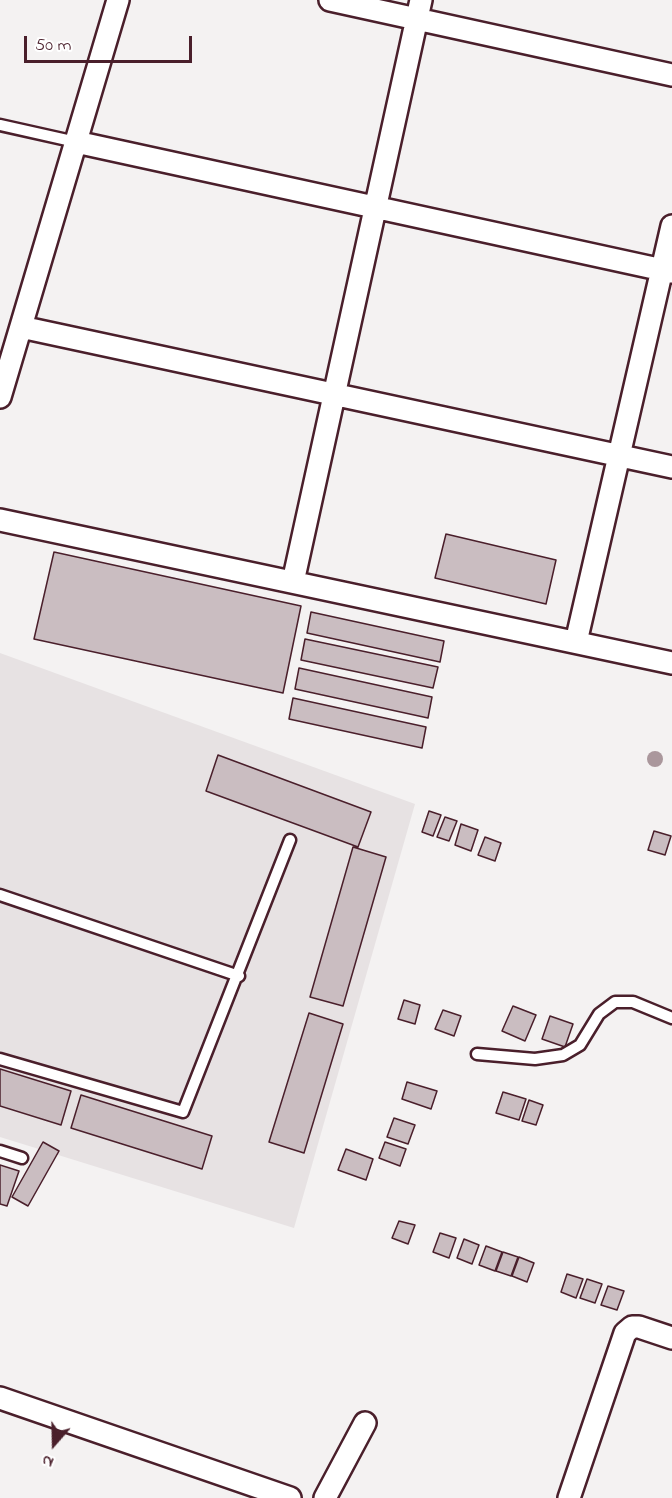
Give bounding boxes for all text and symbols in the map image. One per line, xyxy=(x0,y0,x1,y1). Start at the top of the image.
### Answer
scale bar xyxy=(27,24,195,62)
text: 50 m xyxy=(35,33,72,59)
north arrow xyxy=(24,1414,84,1474)
text: N xyxy=(39,1448,57,1474)

